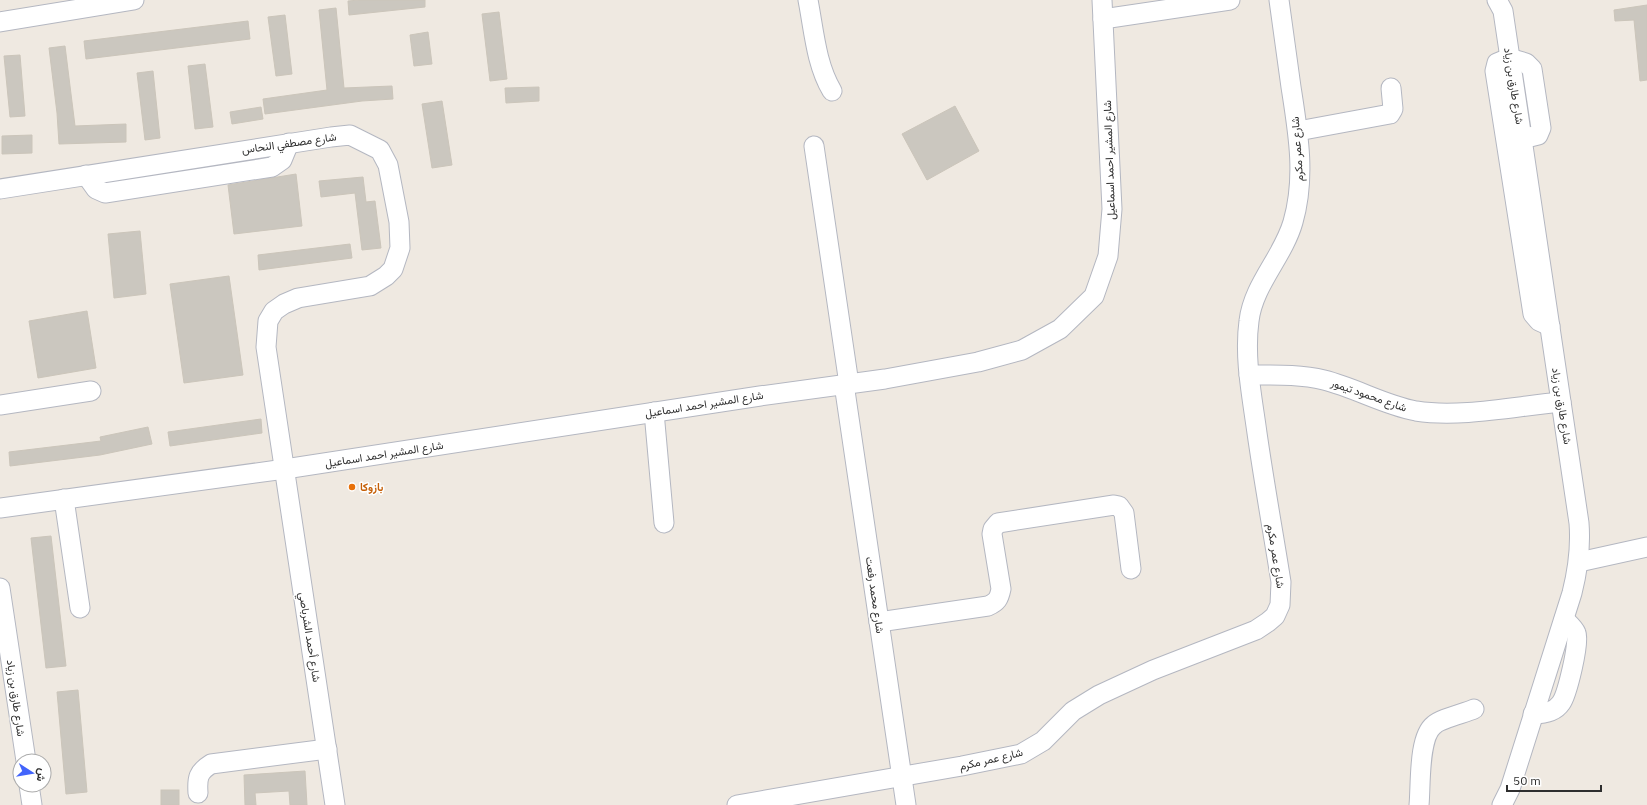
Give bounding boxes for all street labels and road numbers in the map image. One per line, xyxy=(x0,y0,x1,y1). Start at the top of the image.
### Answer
street label: شارع طارق بن زياد xyxy=(1500,47,1527,126)
street label: شارع المشير احمد اسماعيل xyxy=(1100,100,1119,220)
street label: شارع عمر مكرم xyxy=(1288,116,1307,182)
street label: شارع مصطفي النحاس xyxy=(241,129,338,160)
street label: شارع طارق بن زياد xyxy=(1548,367,1575,446)
street label: شارع محمود تيمور xyxy=(1328,375,1409,416)
street label: شارع المشير احمد اسماعيل xyxy=(644,388,765,421)
street label: شارع المشير احمد اسماعيل xyxy=(324,438,445,471)
street label: شارع عمر مكرم xyxy=(1263,523,1288,590)
street label: شارع محمد رفعت xyxy=(862,556,887,635)
street label: شارع أحمد الشرباصي xyxy=(293,591,324,684)
street label: شارع طارق بن زياد xyxy=(3,659,28,738)
street label: شارع عمر مكرم xyxy=(958,745,1025,774)

